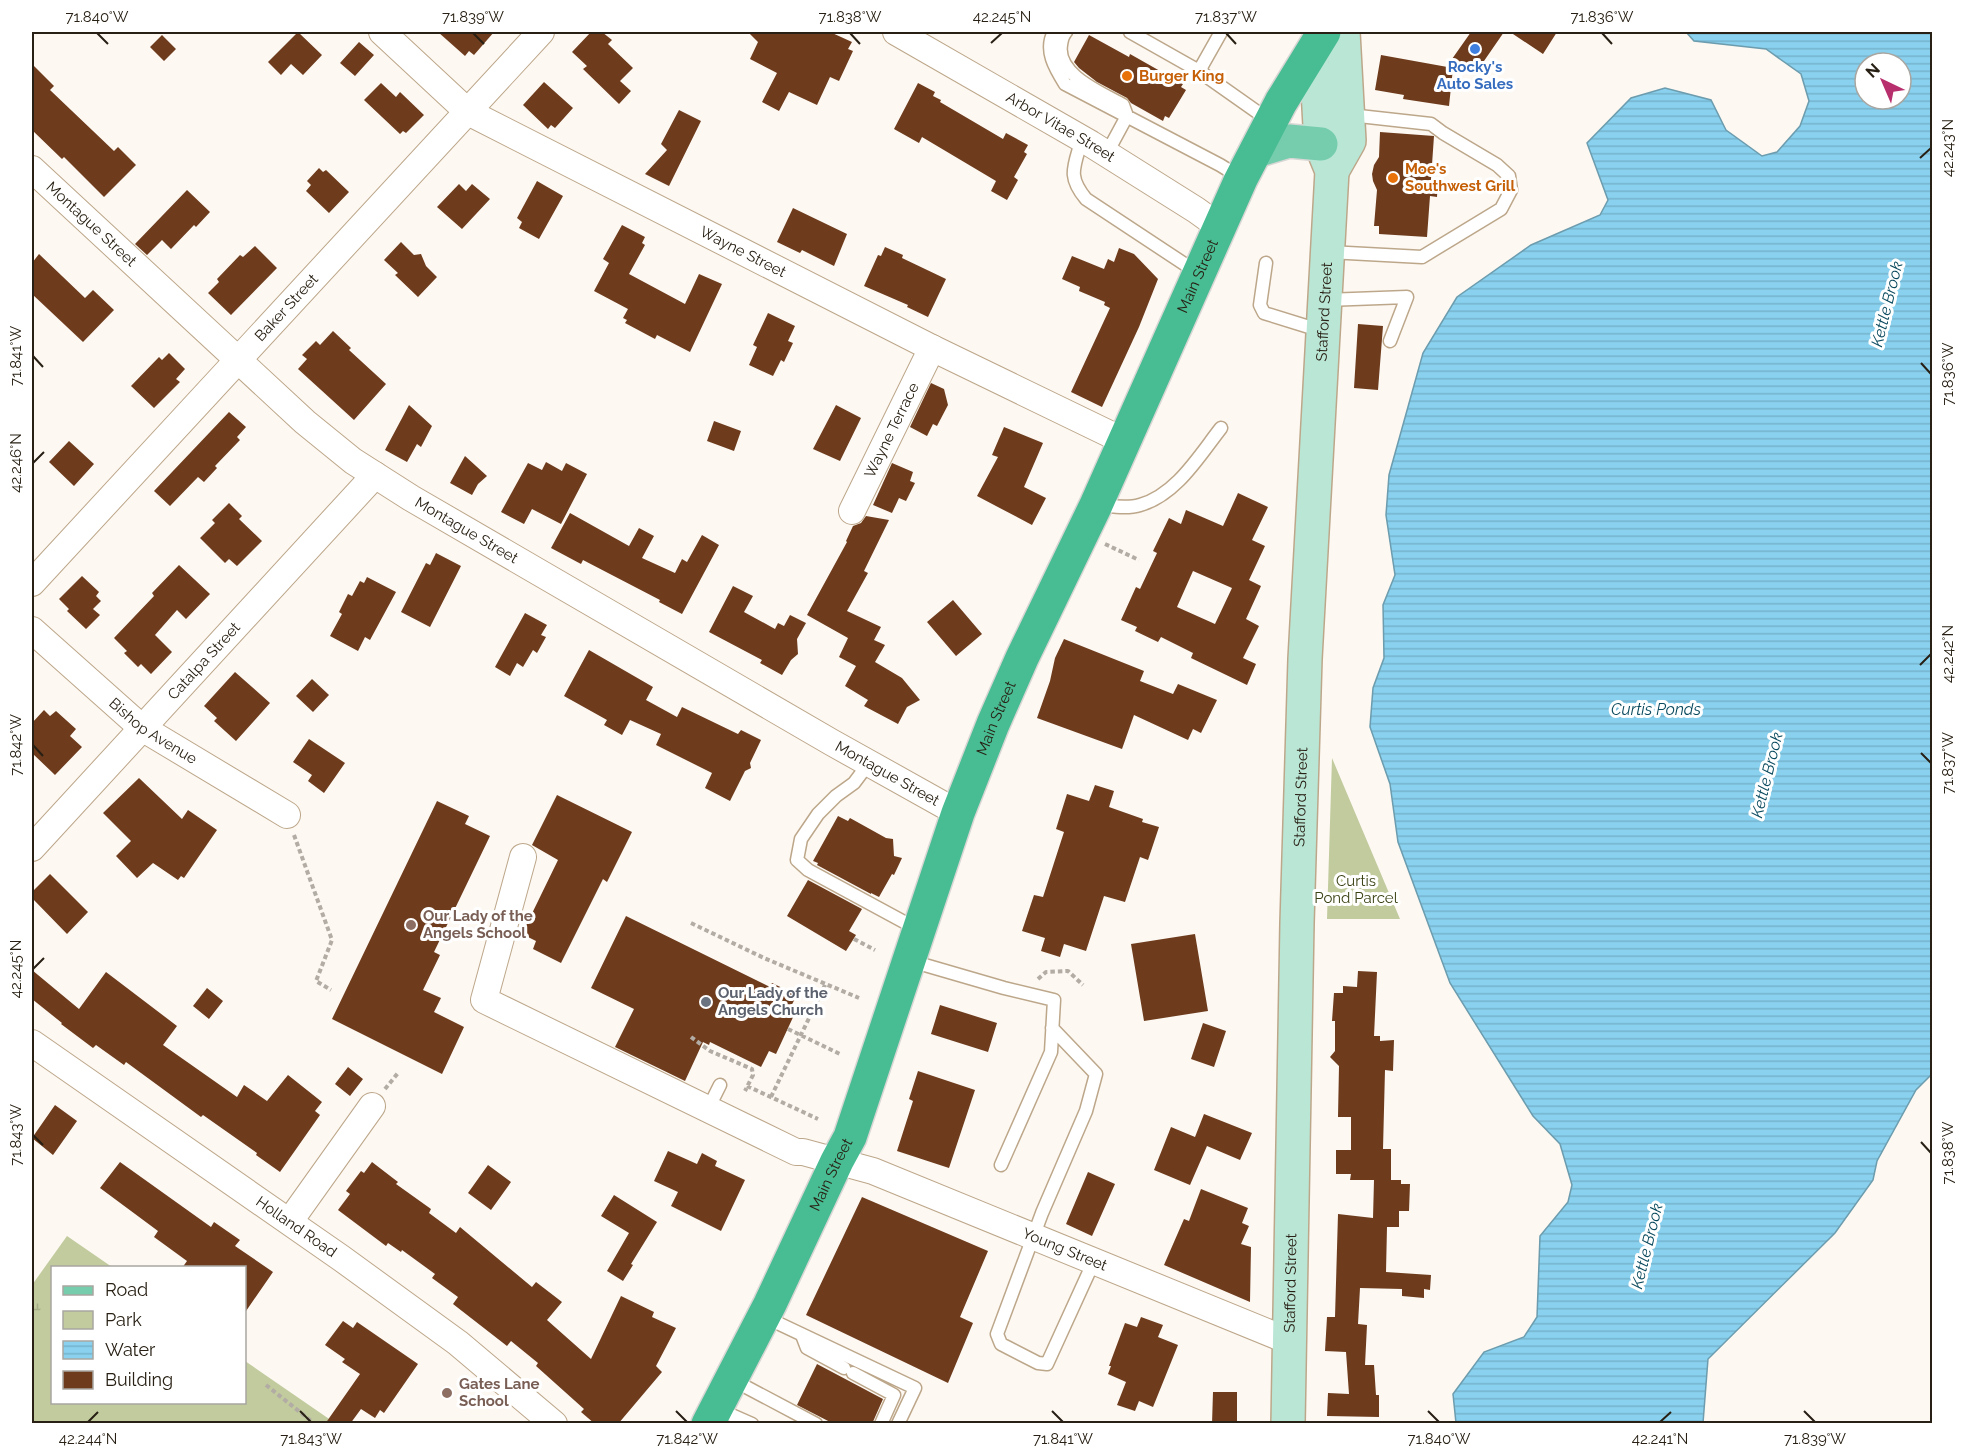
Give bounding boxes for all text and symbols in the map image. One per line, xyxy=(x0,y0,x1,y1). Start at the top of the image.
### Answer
text: 71.840°W xyxy=(66,8,129,26)
text: 71.839°W xyxy=(442,8,504,26)
text: 71.838°W xyxy=(819,8,882,26)
text: 42.245°N xyxy=(973,8,1031,26)
text: 71.837°W xyxy=(1195,8,1257,26)
text: 71.836°W xyxy=(1571,8,1634,26)
marker: Rocky's Auto Sales xyxy=(1468,42,1482,56)
north arrow xyxy=(1853,51,1913,111)
place label: Rocky's Auto Sales xyxy=(1437,58,1513,93)
text: N xyxy=(1862,59,1884,82)
place label: Burger King xyxy=(1139,67,1224,85)
marker: Burger King xyxy=(1120,69,1134,83)
street label: Arbor Vitae Street xyxy=(1003,88,1118,166)
text: 42.243°N xyxy=(1939,119,1957,177)
place label: Moe's Southwest Grill xyxy=(1405,160,1515,195)
marker: Moe's Southwest Grill xyxy=(1386,171,1400,185)
street label: Montague Street xyxy=(43,178,140,270)
street label: Wayne Street xyxy=(697,223,789,281)
street label: Main Street xyxy=(1174,236,1222,316)
water label: Kettle Brook xyxy=(1867,259,1907,349)
street label: Stafford Street xyxy=(1312,262,1336,362)
street label: Baker Street xyxy=(251,270,322,345)
text: 71.841°W xyxy=(7,326,25,386)
text: 71.836°W xyxy=(1939,342,1957,405)
street label: Wayne Terrace xyxy=(861,379,923,481)
text: 42.246°N xyxy=(7,433,25,493)
street label: Montague Street xyxy=(412,493,521,567)
street label: Catalpa Street xyxy=(164,619,244,703)
text: 42.242°N xyxy=(1939,625,1957,683)
street label: Main Street xyxy=(973,678,1020,758)
street label: Bishop Avenue xyxy=(105,694,200,768)
water label: Curtis Ponds xyxy=(1611,700,1701,719)
text: 71.842°W xyxy=(7,714,25,776)
water label: Kettle Brook xyxy=(1747,730,1787,820)
text: 71.837°W xyxy=(1939,732,1957,794)
street label: Montague Street xyxy=(832,737,942,810)
street label: Stafford Street xyxy=(1290,747,1311,847)
park label: Curtis Pond Parcel xyxy=(1314,872,1399,907)
place label: Our Lady of the Angels School xyxy=(423,907,533,942)
marker: Our Lady of the Angels School xyxy=(404,918,418,932)
text: 42.245°N xyxy=(7,940,25,998)
place label: Our Lady of the Angels Church xyxy=(718,984,828,1019)
marker: Our Lady of the Angels Church xyxy=(699,995,713,1009)
text: 71.843°W xyxy=(7,1104,25,1166)
text: 71.838°W xyxy=(1939,1121,1957,1184)
street label: Main Street xyxy=(806,1135,857,1214)
street label: Holland Road xyxy=(253,1193,340,1261)
water label: Kettle Brook xyxy=(1627,1201,1667,1291)
street label: Young Street xyxy=(1020,1224,1110,1275)
street label: Stafford Street xyxy=(1281,1233,1300,1333)
legend xyxy=(51,1266,246,1404)
text: Road xyxy=(105,1279,148,1300)
text: Park xyxy=(105,1309,142,1330)
text: Water xyxy=(105,1339,156,1360)
text: Building xyxy=(105,1369,173,1390)
place label: Gates Lane School xyxy=(459,1375,539,1410)
marker: Gates Lane School xyxy=(440,1386,454,1400)
text: 42.244°N xyxy=(59,1430,117,1448)
text: 71.843°W xyxy=(280,1430,342,1448)
text: 71.842°W xyxy=(656,1430,718,1448)
text: 71.841°W xyxy=(1033,1430,1093,1448)
text: 71.840°W xyxy=(1408,1430,1471,1448)
text: 42.241°N xyxy=(1632,1430,1688,1448)
text: 71.839°W xyxy=(1784,1430,1846,1448)

